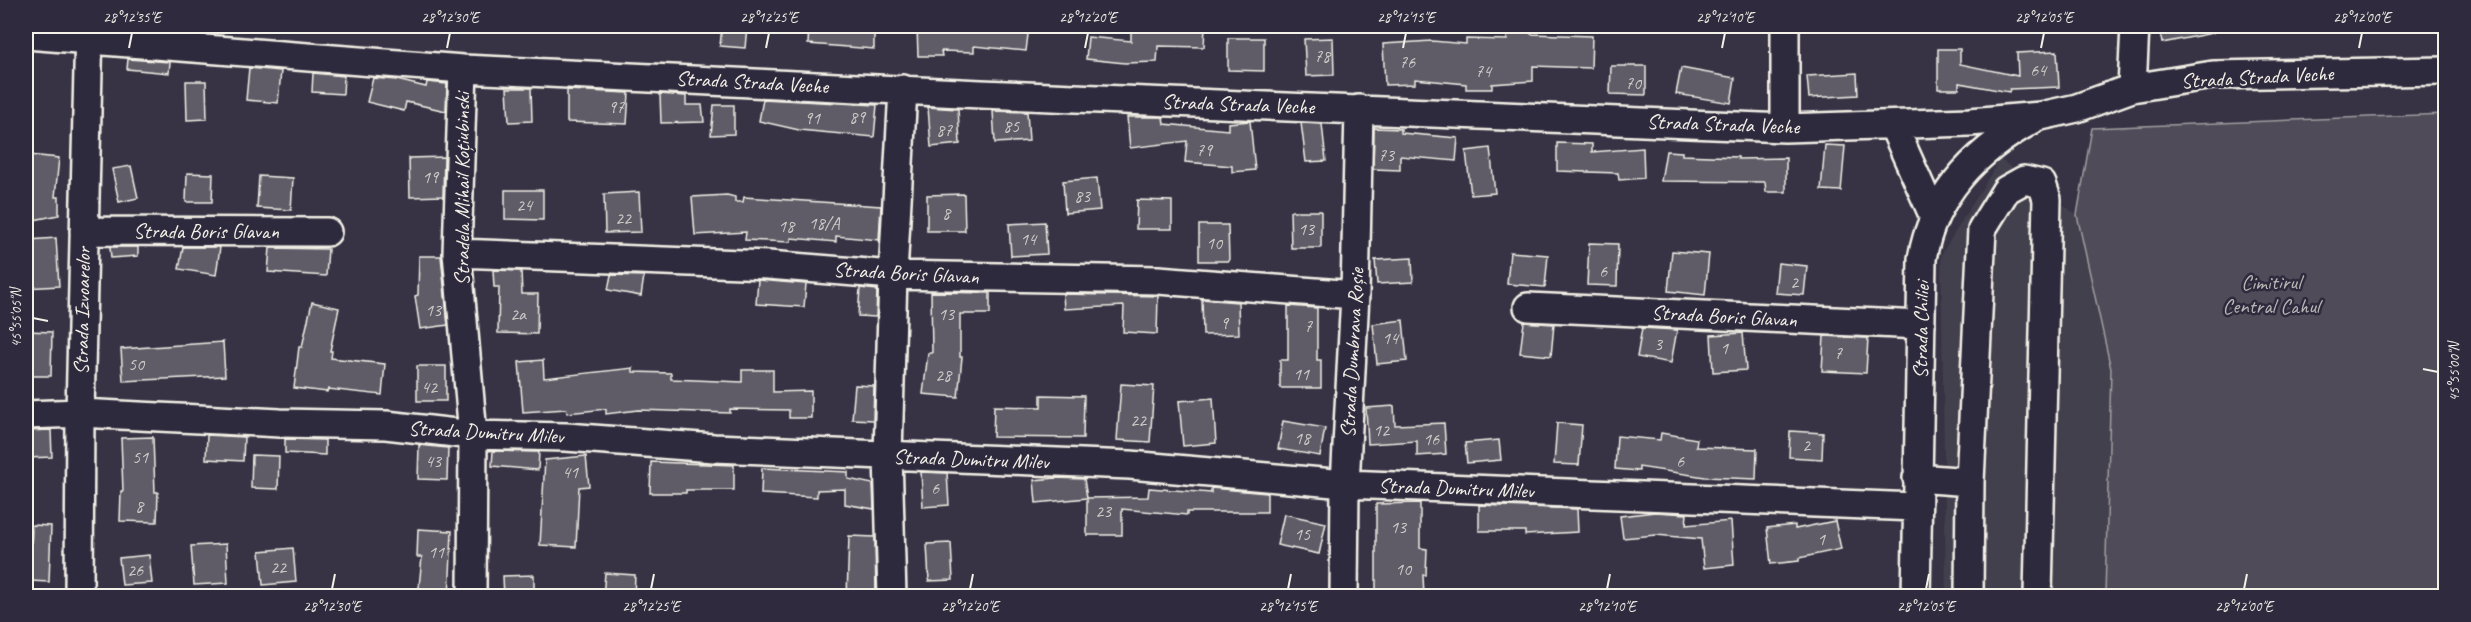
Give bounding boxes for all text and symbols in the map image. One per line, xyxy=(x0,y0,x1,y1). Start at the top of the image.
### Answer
text: 28°12'35"E xyxy=(103,8,163,27)
text: 28°12'30"E xyxy=(421,8,481,27)
text: 28°12'25"E xyxy=(740,8,800,27)
text: 28°12'20"E xyxy=(1059,8,1119,27)
text: 28°12'15"E xyxy=(1377,8,1437,27)
text: 28°12'10"E xyxy=(1696,8,1756,27)
text: 28°12'05"E xyxy=(2015,8,2075,27)
text: 28°12'00"E xyxy=(2333,8,2393,27)
house number: 78 xyxy=(1314,45,1332,67)
house number: 76 xyxy=(1399,51,1416,73)
house number: 64 xyxy=(2030,59,2048,81)
house number: 74 xyxy=(1475,60,1493,82)
street label: Strada Strada Veche xyxy=(2180,60,2335,94)
street label: Strada Strada Veche xyxy=(675,65,830,99)
house number: 70 xyxy=(1625,72,1643,94)
street label: Strada Strada Veche xyxy=(1161,88,1316,120)
street label: Stradela Mihail Koțiubinski xyxy=(449,89,475,286)
house number: 97 xyxy=(608,96,625,118)
house number: 89 xyxy=(849,106,867,128)
house number: 91 xyxy=(804,107,821,129)
street label: Strada Strada Veche xyxy=(1646,108,1801,140)
house number: 85 xyxy=(1003,115,1020,137)
house number: 87 xyxy=(936,119,953,141)
house number: 79 xyxy=(1196,139,1214,161)
house number: 73 xyxy=(1378,144,1396,166)
house number: 19 xyxy=(422,166,440,188)
house number: 83 xyxy=(1074,185,1092,207)
house number: 24 xyxy=(516,194,534,216)
house number: 8 xyxy=(942,202,952,224)
house number: 22 xyxy=(615,207,633,229)
house number: 18/A xyxy=(808,212,841,234)
house number: 18 xyxy=(778,215,796,237)
street label: Strada Boris Glavan xyxy=(133,218,279,244)
house number: 13 xyxy=(1298,218,1316,240)
house number: 14 xyxy=(1020,228,1038,250)
house number: 10 xyxy=(1206,232,1224,254)
street label: Strada Izvoarelor xyxy=(68,245,96,375)
street label: Strada Boris Glavan xyxy=(833,256,980,290)
house number: 6 xyxy=(1599,260,1608,282)
street label: Strada Dumbrava Roșie xyxy=(1335,266,1369,439)
park label: Cimitirul Central Cahul xyxy=(2222,269,2323,319)
house number: 2 xyxy=(1790,271,1800,293)
street label: Strada Chiliei xyxy=(1907,278,1935,379)
text: 45°55'05"N xyxy=(7,285,26,348)
house number: 13 xyxy=(425,299,443,321)
street label: Strada Boris Glavan xyxy=(1651,299,1798,333)
house number: 2a xyxy=(510,303,527,325)
house number: 13 xyxy=(938,303,956,325)
house number: 9 xyxy=(1220,312,1230,334)
house number: 7 xyxy=(1304,315,1313,337)
house number: 14 xyxy=(1382,327,1400,349)
house number: 3 xyxy=(1654,333,1664,355)
house number: 1 xyxy=(1720,337,1729,359)
text: 45°55'00"N xyxy=(2445,339,2464,402)
house number: 7 xyxy=(1834,342,1843,364)
house number: 50 xyxy=(128,353,146,375)
house number: 11 xyxy=(1293,363,1310,385)
house number: 28 xyxy=(935,364,953,386)
house number: 42 xyxy=(421,376,439,398)
house number: 22 xyxy=(1130,409,1148,431)
street label: Strada Dumitru Milev xyxy=(408,415,566,449)
house number: 12 xyxy=(1373,419,1391,441)
house number: 18 xyxy=(1294,427,1312,449)
house number: 16 xyxy=(1423,428,1440,450)
house number: 2 xyxy=(1802,434,1812,456)
street label: Strada Dumitru Milev xyxy=(893,443,1051,475)
house number: 51 xyxy=(132,446,149,468)
house number: 43 xyxy=(425,450,443,472)
house number: 6 xyxy=(1676,450,1685,472)
house number: 41 xyxy=(562,461,579,483)
street label: Strada Dumitru Milev xyxy=(1378,472,1536,504)
house number: 6 xyxy=(931,477,940,499)
house number: 8 xyxy=(135,495,145,517)
house number: 23 xyxy=(1095,500,1113,522)
house number: 13 xyxy=(1390,516,1408,538)
house number: 15 xyxy=(1294,523,1311,545)
house number: 1 xyxy=(1817,528,1826,550)
house number: 11 xyxy=(428,541,445,563)
house number: 22 xyxy=(270,556,288,578)
house number: 10 xyxy=(1395,558,1413,580)
house number: 26 xyxy=(127,559,144,581)
text: 28°12'30"E xyxy=(303,597,363,616)
text: 28°12'25"E xyxy=(622,597,682,616)
text: 28°12'20"E xyxy=(941,597,1001,616)
text: 28°12'15"E xyxy=(1259,597,1319,616)
text: 28°12'10"E xyxy=(1578,597,1638,616)
text: 28°12'05"E xyxy=(1897,597,1957,616)
text: 28°12'00"E xyxy=(2215,597,2275,616)

